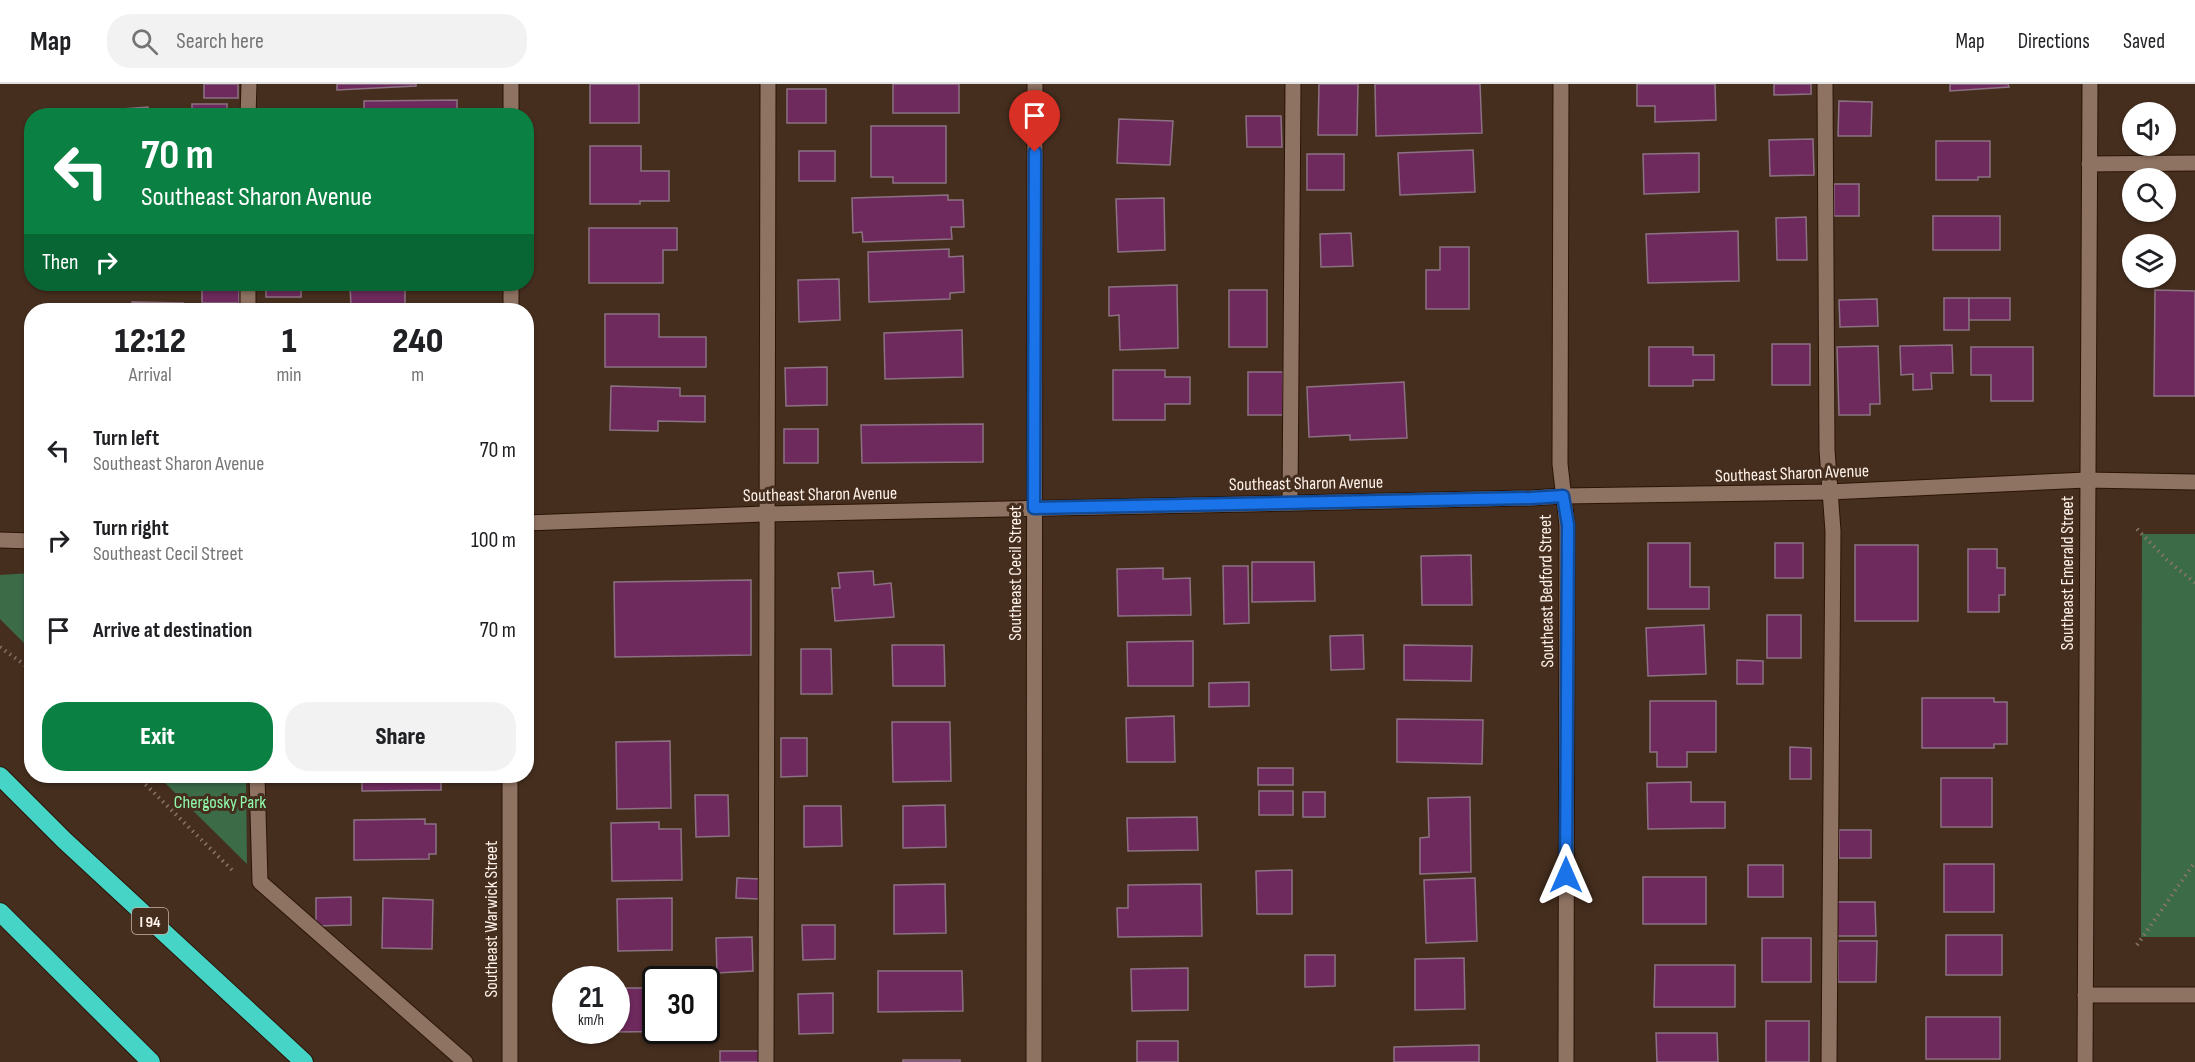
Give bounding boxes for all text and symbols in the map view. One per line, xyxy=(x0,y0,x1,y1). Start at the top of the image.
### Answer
search box xyxy=(107,14,527,68)
text: Map xyxy=(30,25,71,58)
icon: search xyxy=(128,25,161,58)
text: Search here xyxy=(176,28,264,55)
text: Map xyxy=(1955,29,1985,54)
text: Directions xyxy=(2018,29,2090,54)
text: Saved xyxy=(2123,29,2165,54)
pin xyxy=(1009,90,1060,152)
icon: arrive xyxy=(1018,99,1051,132)
map controls xyxy=(2122,102,2176,288)
button: sound xyxy=(2122,102,2176,156)
text: 70 m xyxy=(141,130,214,181)
icon: left xyxy=(42,132,120,210)
button: search xyxy=(2122,168,2176,222)
text: Southeast Sharon Avenue xyxy=(141,181,372,213)
button: layers xyxy=(2122,234,2176,288)
icon: right xyxy=(90,246,123,279)
text: Then xyxy=(42,249,78,276)
text: 12:12 xyxy=(115,320,186,363)
text: 1 xyxy=(282,320,296,363)
text: 240 xyxy=(392,320,443,363)
text: Arrival xyxy=(129,363,172,387)
text: min xyxy=(276,363,302,387)
text: m xyxy=(411,363,424,387)
text: Turn left xyxy=(93,425,159,452)
icon: left xyxy=(42,434,75,467)
text: 70 m xyxy=(480,437,516,464)
text: Southeast Sharon Avenue xyxy=(93,452,264,476)
street label: Southeast Sharon Avenue xyxy=(1715,460,1869,487)
street label: Southeast Sharon Avenue xyxy=(1229,472,1383,495)
street label: Southeast Sharon Avenue xyxy=(743,483,897,506)
street label: Southeast Emerald Street xyxy=(2057,495,2078,650)
street label: Southeast Cecil Street xyxy=(1005,505,1026,641)
street label: Southeast Bedford Street xyxy=(1535,514,1558,668)
text: Turn right xyxy=(93,515,169,542)
icon: right xyxy=(42,524,75,557)
text: 100 m xyxy=(471,527,516,554)
text: Southeast Cecil Street xyxy=(93,542,243,566)
icon: arrive xyxy=(42,614,75,647)
text: Arrive at destination xyxy=(93,617,252,644)
text: 70 m xyxy=(480,617,516,644)
button: Exit xyxy=(42,702,273,771)
button: Share xyxy=(285,702,516,771)
park label: Chergosky Park xyxy=(174,792,266,813)
street label: Southeast Warwick Street xyxy=(481,840,502,997)
position arrow xyxy=(1534,843,1598,907)
road number: I 94 xyxy=(132,908,168,934)
speed limit sign: 30 xyxy=(642,966,720,1044)
text: 21 xyxy=(579,980,603,1016)
text: km/h xyxy=(578,1011,604,1030)

